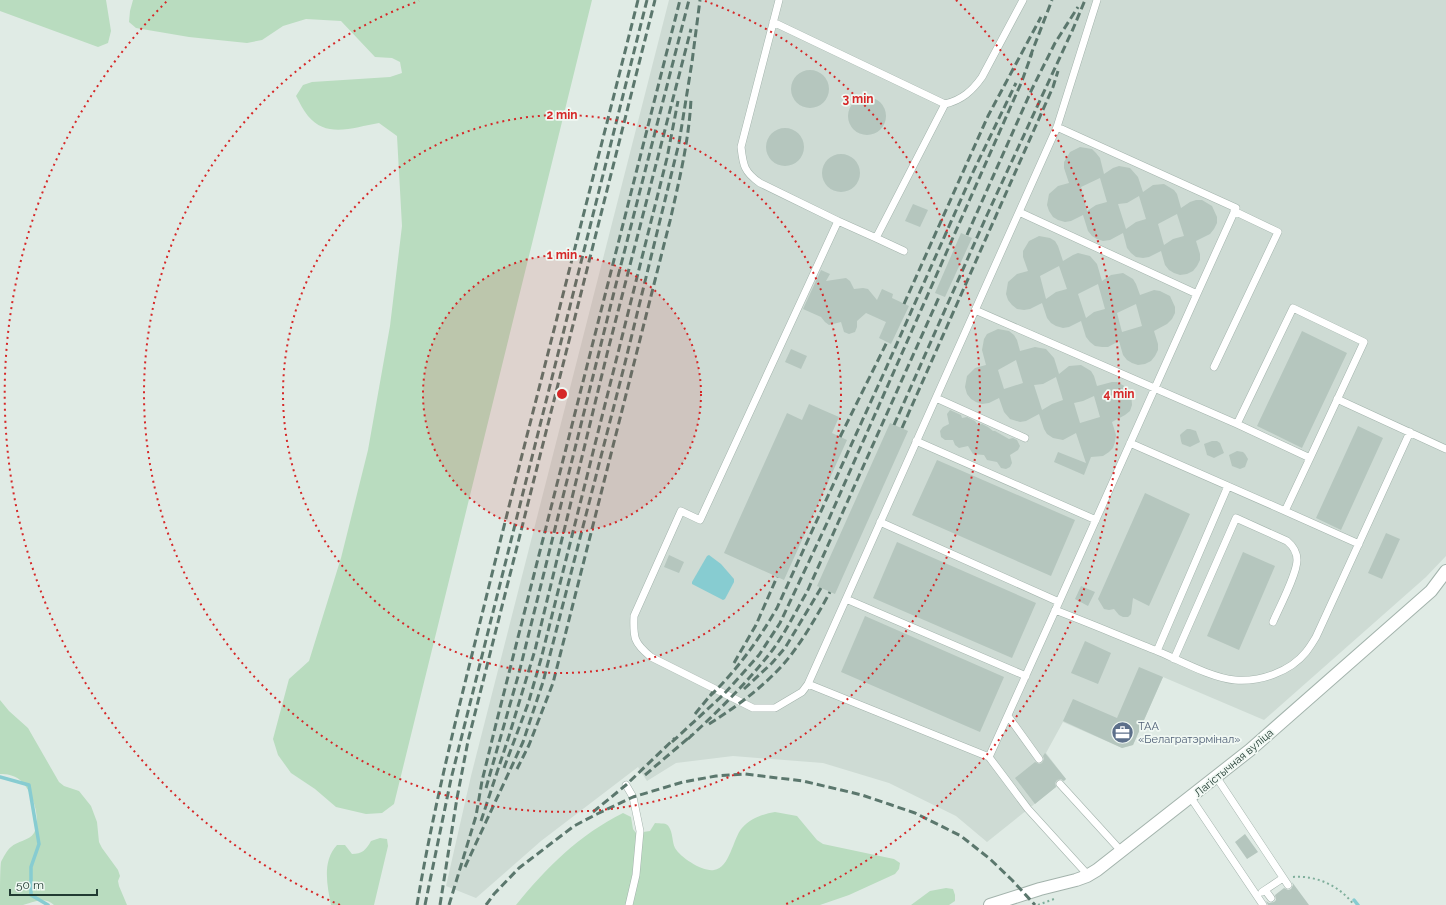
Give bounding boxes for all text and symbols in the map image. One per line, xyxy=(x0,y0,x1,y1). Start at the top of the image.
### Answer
text: 3 min xyxy=(842,92,874,106)
text: 2 min xyxy=(546,108,578,122)
text: 1 min xyxy=(547,248,577,262)
centre of rings xyxy=(555,387,569,401)
text: 4 min xyxy=(1103,387,1135,401)
office icon: ТАА «Белагратэрмінал» xyxy=(1110,719,1136,745)
place label: ТАА «Белагратэрмінал» xyxy=(1138,720,1241,746)
street label: Лагістычная вуліца xyxy=(1192,726,1276,800)
scale bar xyxy=(10,871,97,897)
text: 50 m xyxy=(16,878,44,892)

